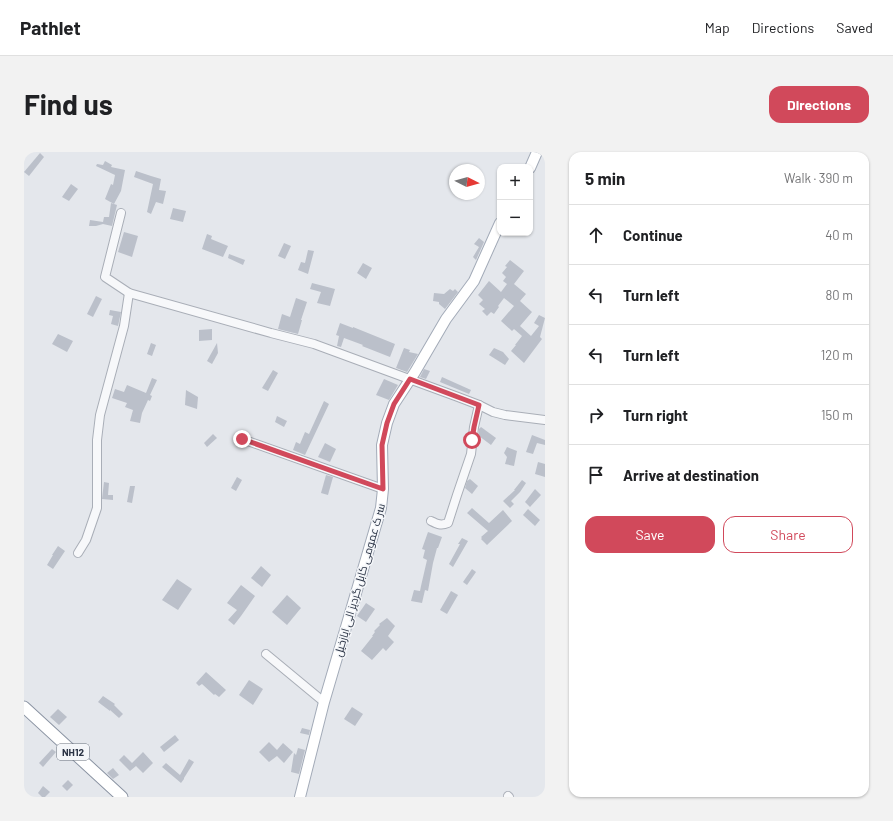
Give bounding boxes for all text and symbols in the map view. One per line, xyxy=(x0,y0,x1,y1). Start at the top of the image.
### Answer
text: Pathlet xyxy=(20,16,81,39)
text: Map xyxy=(705,19,730,36)
text: Directions xyxy=(752,19,814,36)
text: Saved xyxy=(836,19,873,36)
button: Directions xyxy=(769,86,869,123)
text: Find us xyxy=(24,87,113,121)
north arrow xyxy=(449,164,485,200)
map controls xyxy=(497,164,533,236)
button: + xyxy=(497,164,533,200)
text: 5 min xyxy=(585,168,625,188)
text: Walk · 390 m xyxy=(784,170,853,186)
button: − xyxy=(497,200,533,236)
icon: ahead xyxy=(585,224,607,246)
text: Continue xyxy=(623,226,683,244)
text: 40 m xyxy=(825,227,853,243)
icon: left xyxy=(585,284,607,306)
text: Turn left xyxy=(623,286,679,304)
text: 80 m xyxy=(826,287,853,303)
icon: left xyxy=(585,344,607,366)
text: Turn left xyxy=(623,346,679,364)
text: 120 m xyxy=(821,347,853,363)
icon: right xyxy=(585,404,607,426)
text: Turn right xyxy=(623,406,688,424)
text: 150 m xyxy=(821,407,853,423)
route end xyxy=(233,430,251,448)
route start xyxy=(463,431,481,449)
icon: arrive xyxy=(585,464,607,486)
text: Arrive at destination xyxy=(623,466,759,484)
street label: سر ک عمومی کابل گردیز الی ایازخیل xyxy=(331,502,388,658)
button: Save xyxy=(585,516,715,553)
button: Share xyxy=(723,516,853,553)
road number: NH12 xyxy=(57,744,89,760)

